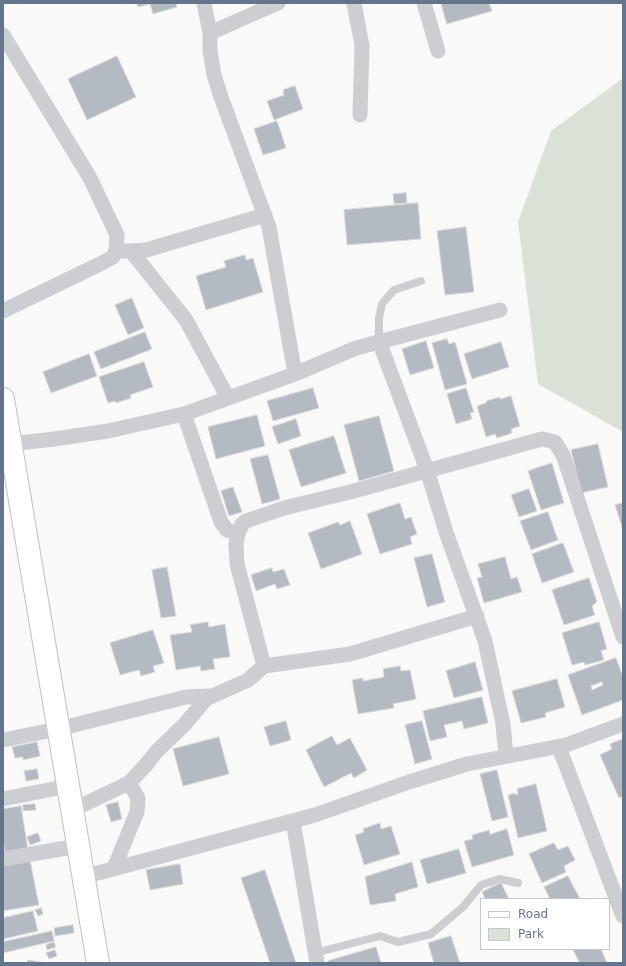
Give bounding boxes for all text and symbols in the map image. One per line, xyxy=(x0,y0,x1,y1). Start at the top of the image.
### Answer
legend xyxy=(480,898,610,950)
text: Road xyxy=(518,907,548,921)
text: Park xyxy=(518,927,544,941)

